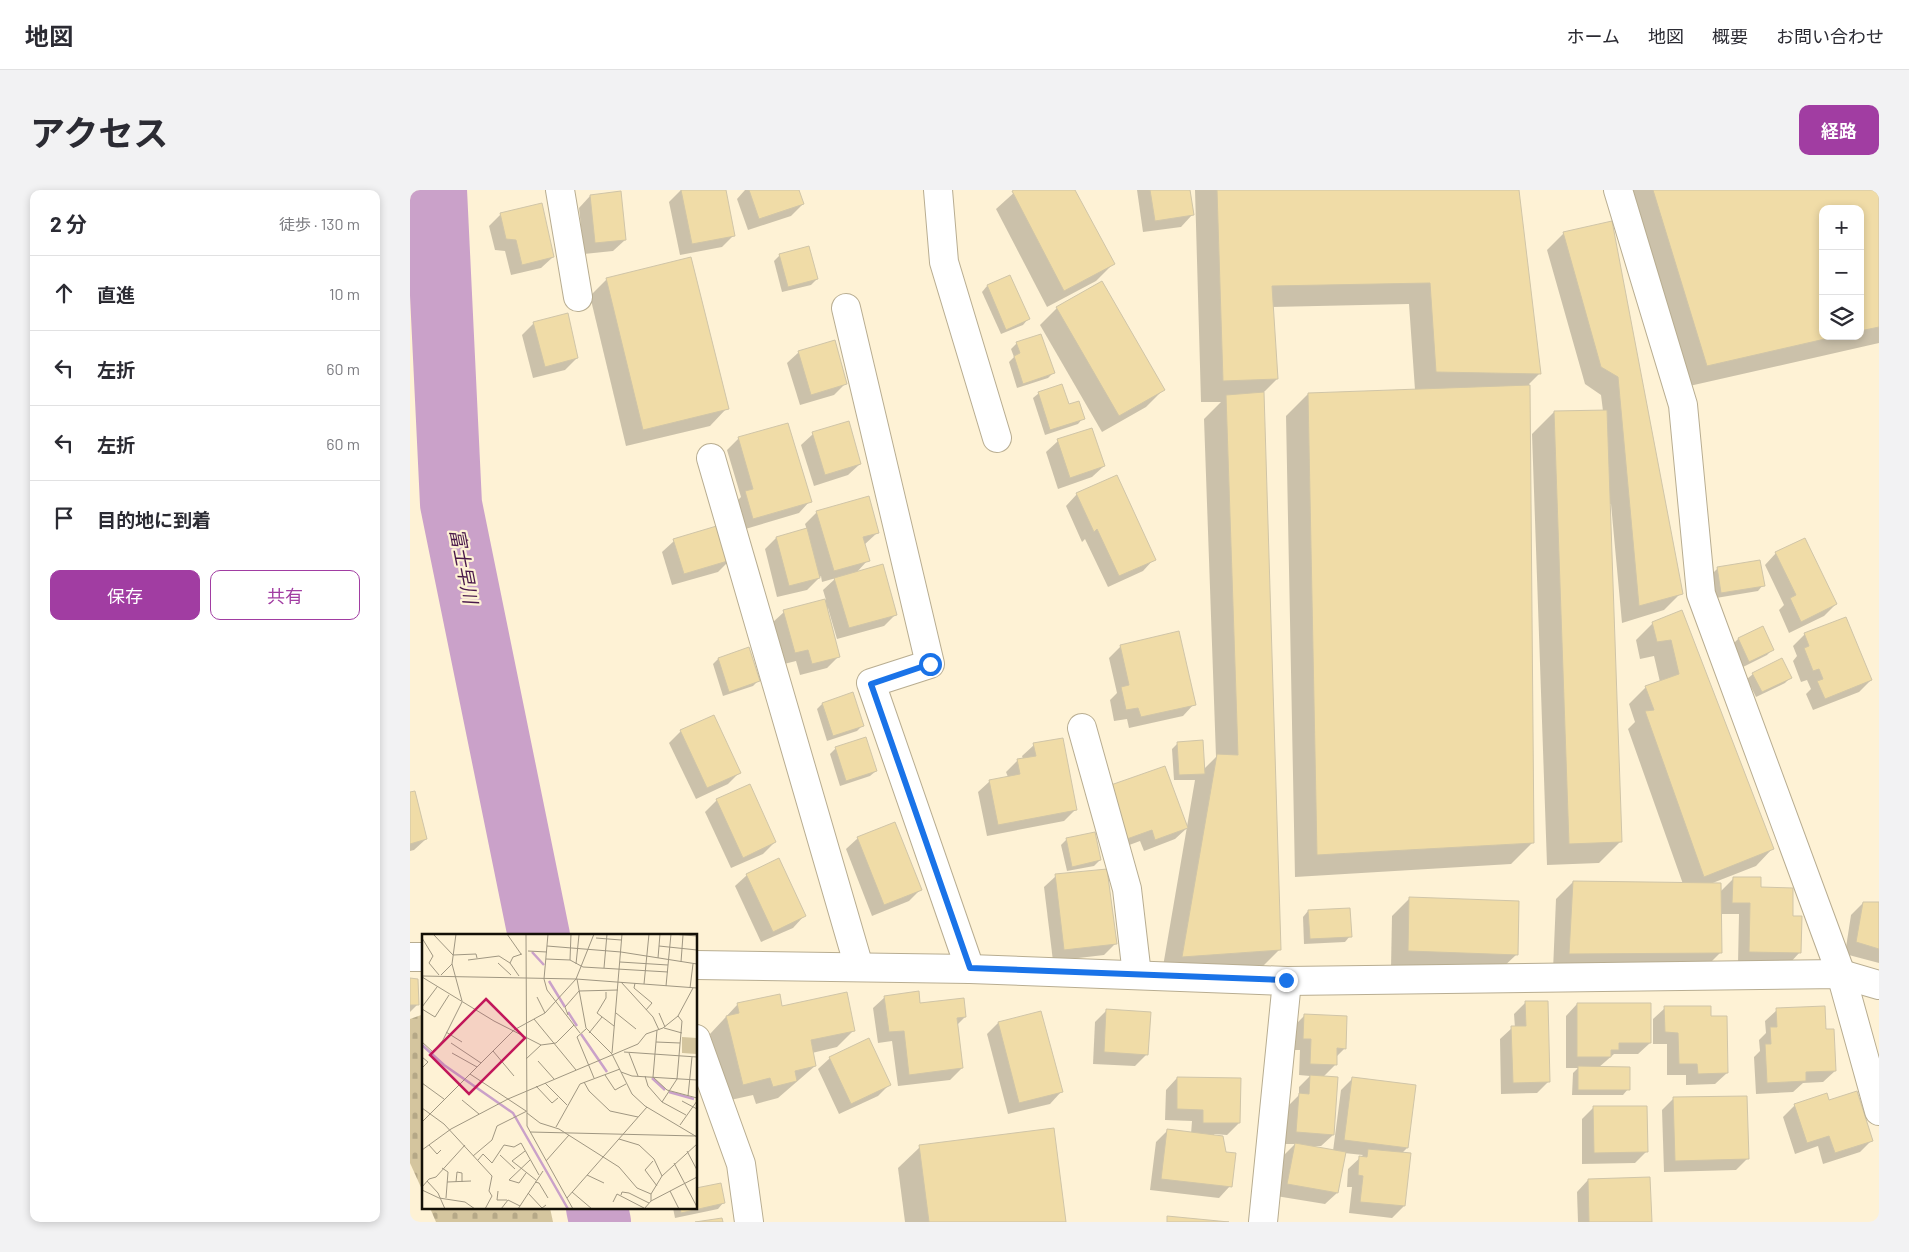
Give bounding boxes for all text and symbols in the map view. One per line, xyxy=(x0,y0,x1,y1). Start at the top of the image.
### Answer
text: 地図 xyxy=(25,21,73,50)
text: ホーム xyxy=(1567,25,1620,47)
text: 地図 xyxy=(1648,25,1684,47)
text: 概要 xyxy=(1712,25,1748,47)
text: お問い合わせ xyxy=(1776,25,1884,47)
button: 経路 xyxy=(1799,105,1879,155)
text: アクセス xyxy=(30,111,168,153)
map controls xyxy=(1819,205,1864,340)
button: + xyxy=(1819,205,1864,250)
text: 2 分 xyxy=(50,211,87,236)
text: 徒歩 · 130 m xyxy=(279,214,360,233)
button: − xyxy=(1819,250,1864,295)
icon: ahead xyxy=(50,279,78,307)
text: 直進 xyxy=(97,283,135,306)
text: 10 m xyxy=(329,284,360,303)
button: layers xyxy=(1819,295,1864,340)
icon: left xyxy=(50,354,78,382)
text: 左折 xyxy=(97,358,135,381)
text: 60 m xyxy=(326,359,360,378)
icon: left xyxy=(50,429,78,457)
text: 左折 xyxy=(97,433,135,456)
text: 60 m xyxy=(326,434,360,453)
icon: arrive xyxy=(50,504,78,532)
text: 目的地に到着 xyxy=(97,508,211,531)
water label: 富士早川 xyxy=(446,526,483,607)
button: 保存 xyxy=(50,570,200,620)
button: 共有 xyxy=(210,570,360,620)
route start xyxy=(919,653,942,676)
inset map xyxy=(422,934,698,1210)
route end xyxy=(1275,969,1298,992)

